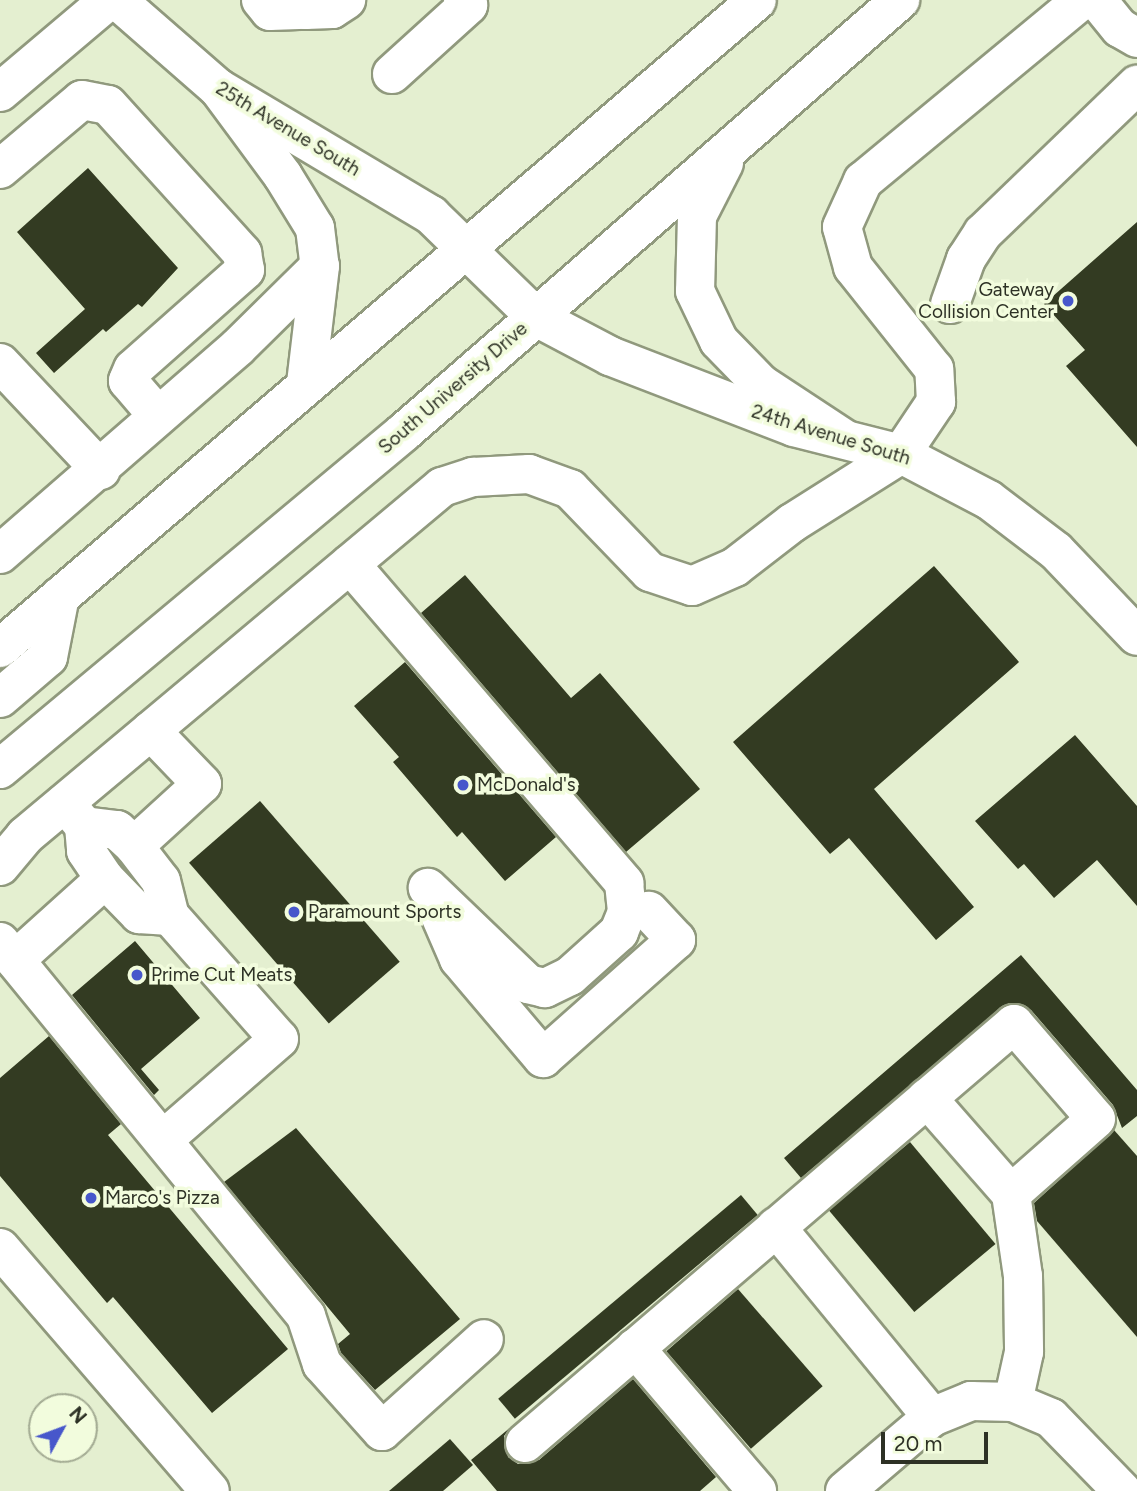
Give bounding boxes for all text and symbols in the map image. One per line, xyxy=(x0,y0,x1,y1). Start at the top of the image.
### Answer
street label: 25th Avenue South xyxy=(212,77,364,181)
place label: Gateway Collision Center xyxy=(918,279,1054,323)
marker: Gateway Collision Center xyxy=(1060,293,1076,309)
street label: South University Drive xyxy=(374,317,532,459)
street label: 24th Avenue South xyxy=(749,400,913,470)
place label: McDonald's xyxy=(477,774,576,796)
marker: McDonald's xyxy=(455,777,471,793)
place label: Paramount Sports xyxy=(308,901,461,923)
marker: Paramount Sports xyxy=(286,904,302,920)
place label: Prime Cut Meats xyxy=(151,964,292,986)
marker: Prime Cut Meats xyxy=(129,967,145,983)
place label: Marco's Pizza xyxy=(105,1187,220,1209)
marker: Marco's Pizza xyxy=(83,1190,99,1206)
north arrow xyxy=(28,1393,98,1463)
text: N xyxy=(64,1402,91,1428)
scale bar xyxy=(885,1418,992,1462)
text: 20 m xyxy=(894,1431,942,1456)

